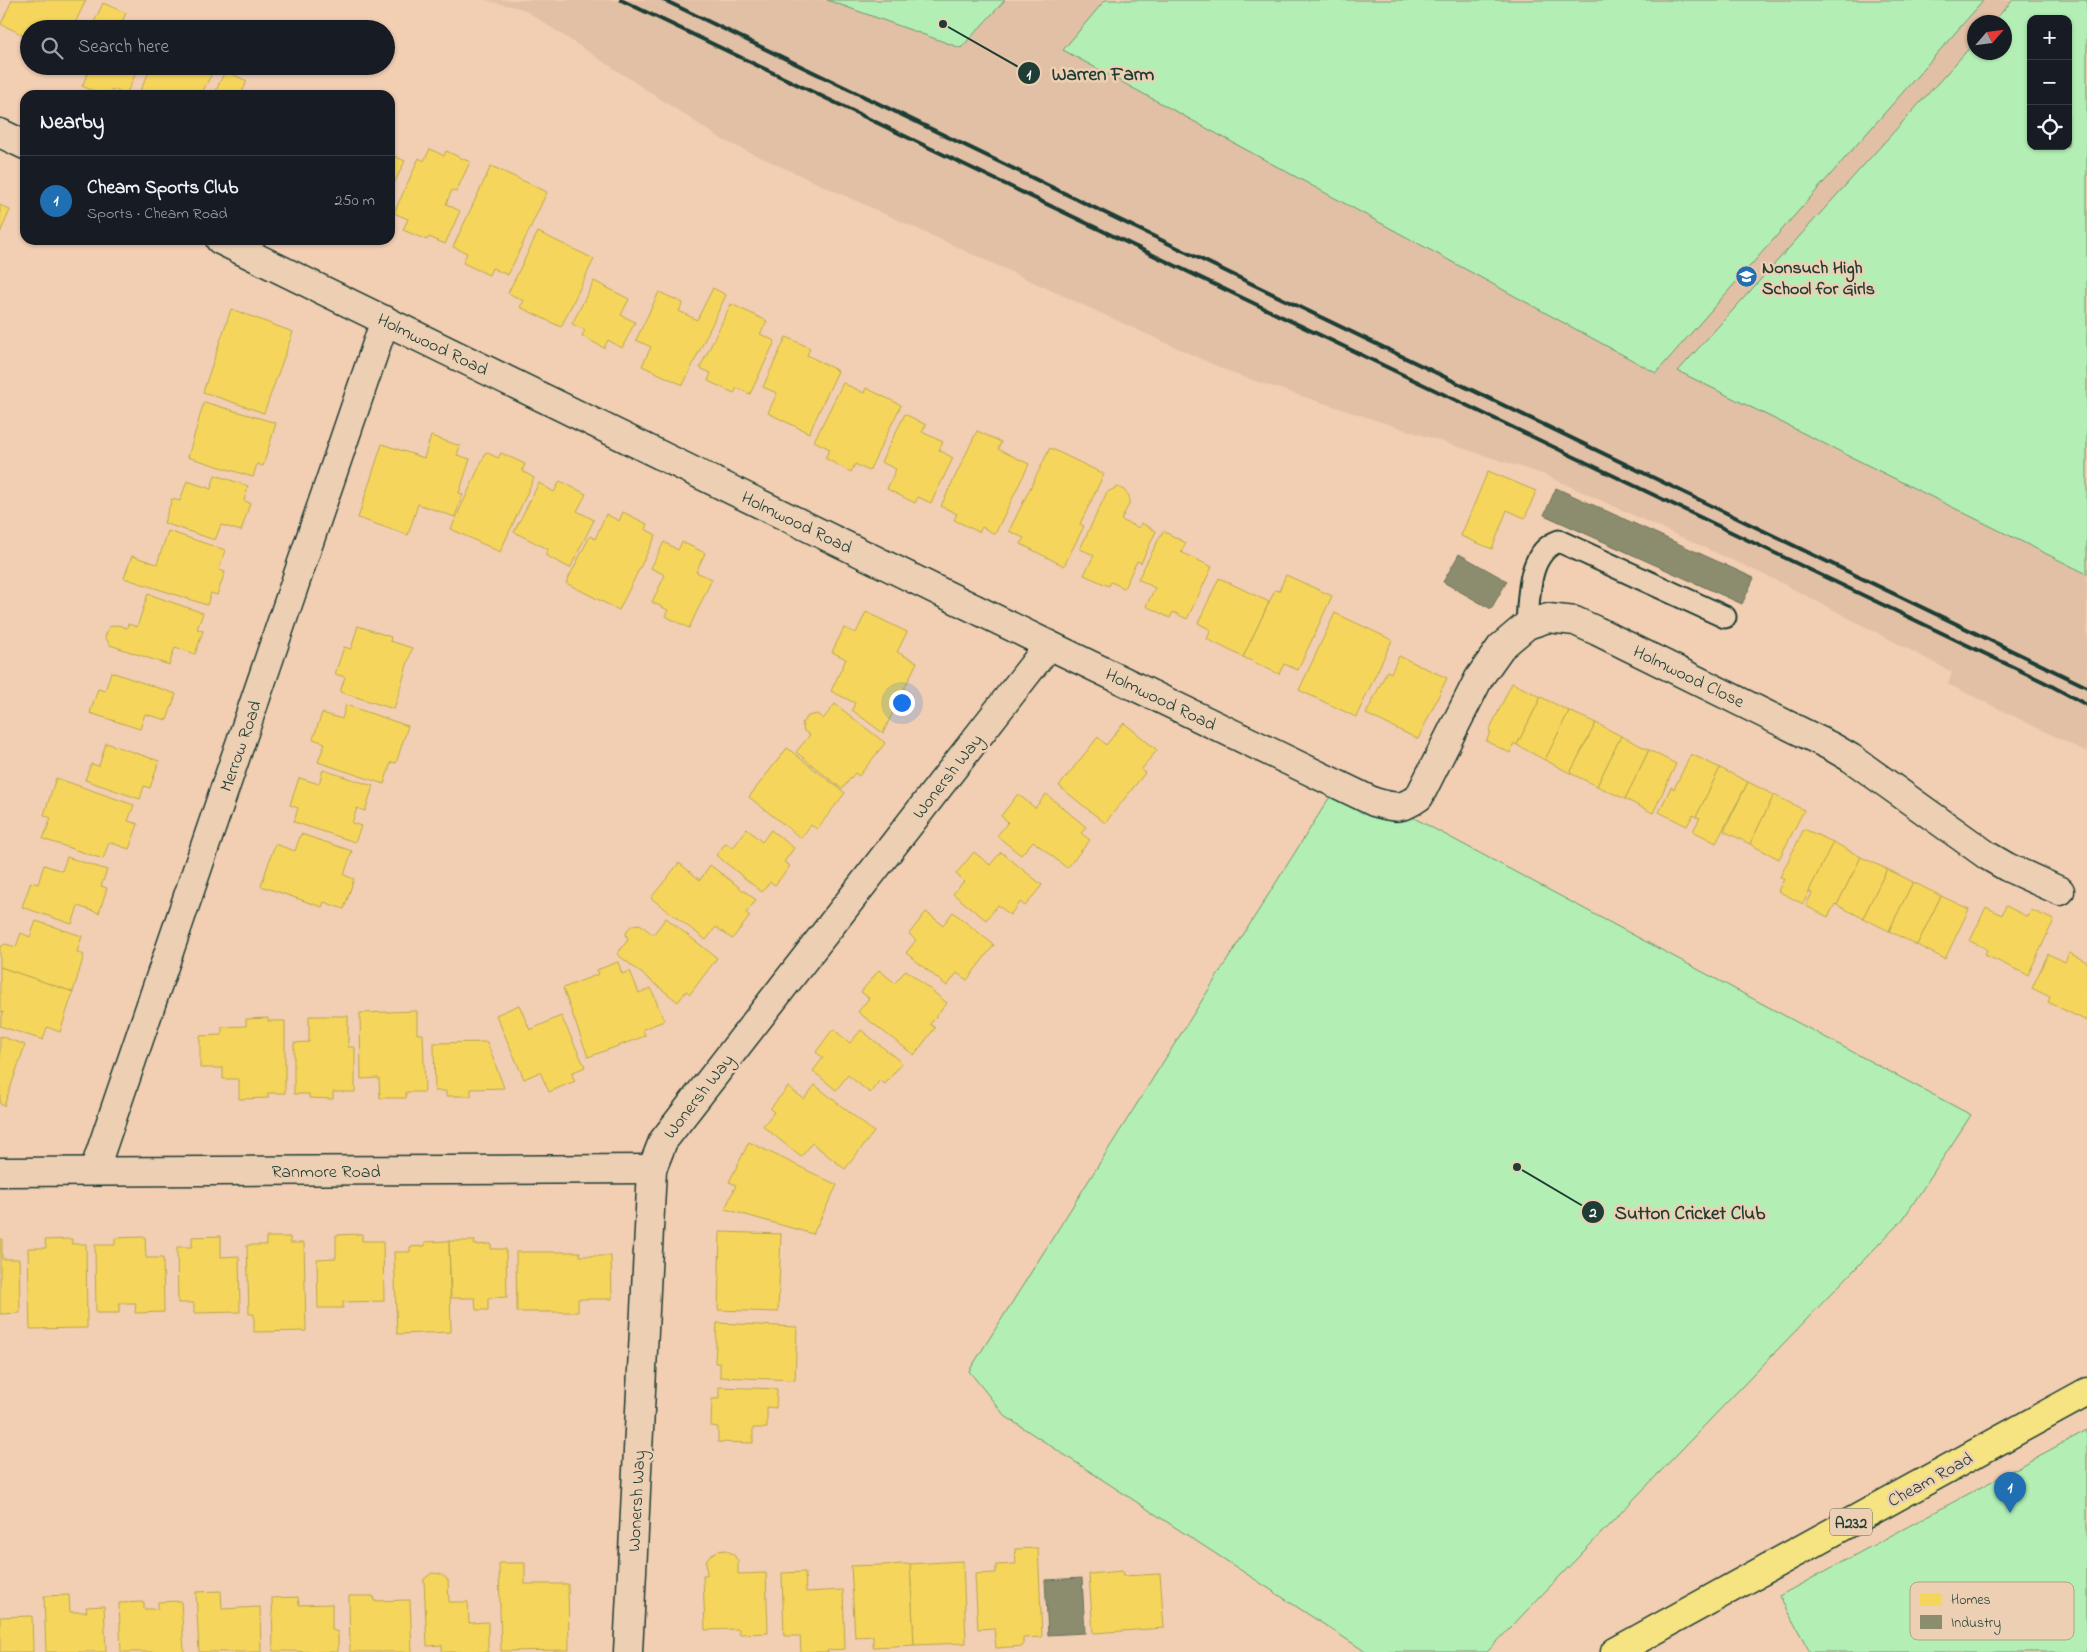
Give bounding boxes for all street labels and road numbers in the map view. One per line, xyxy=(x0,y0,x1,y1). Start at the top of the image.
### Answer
street label: Holmwood Road xyxy=(372,308,492,384)
street label: Holmwood Road xyxy=(736,486,856,562)
street label: Holmwood Close xyxy=(1628,640,1749,716)
street label: Holmwood Road xyxy=(1100,663,1220,739)
street label: Merrow Road xyxy=(214,698,270,796)
street label: Wonersh Way xyxy=(907,729,990,825)
street label: Wonersh Way xyxy=(658,1049,741,1145)
street label: Ranmore Road xyxy=(271,1160,381,1186)
street label: Cheam Road xyxy=(1884,1447,1978,1515)
street label: Wonersh Way xyxy=(622,1450,654,1553)
road number: A232 xyxy=(1830,1508,1872,1535)

